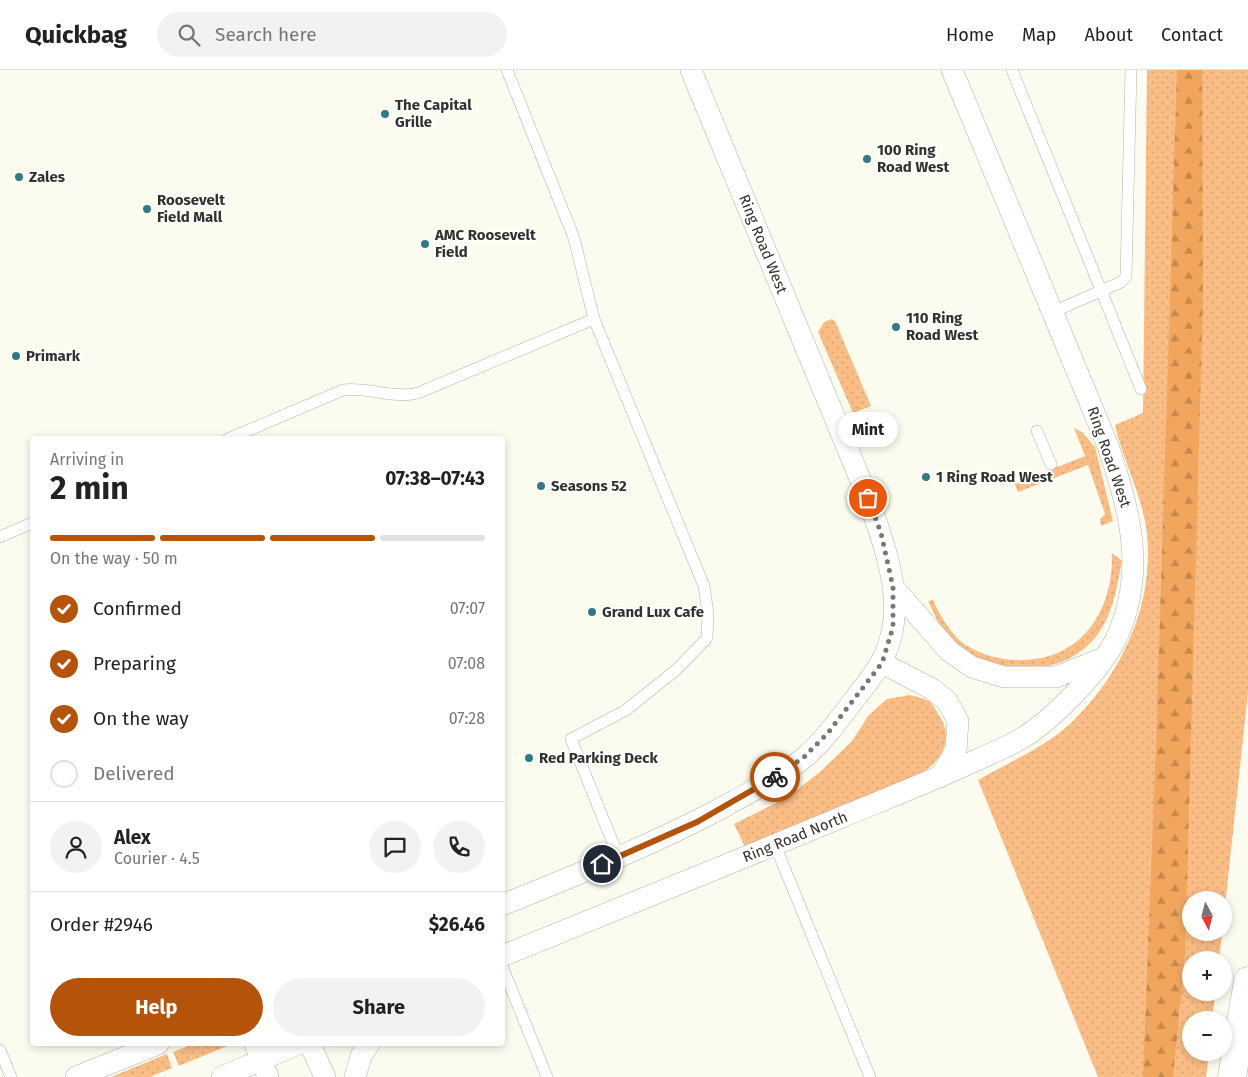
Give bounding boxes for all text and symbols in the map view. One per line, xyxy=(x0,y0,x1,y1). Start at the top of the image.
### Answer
search box xyxy=(157,12,507,57)
text: Quickbag xyxy=(25,21,127,49)
icon: search xyxy=(175,21,203,49)
text: Search here xyxy=(215,23,317,46)
text: Home xyxy=(946,24,994,46)
text: Map xyxy=(1022,24,1056,46)
text: About xyxy=(1084,24,1133,46)
text: Contact xyxy=(1161,24,1223,46)
place label: The Capital Grille xyxy=(395,96,472,131)
marker: The Capital Grille xyxy=(379,108,391,120)
place label: 100 Ring Road West xyxy=(877,141,949,176)
marker: 100 Ring Road West xyxy=(861,153,873,165)
place label: Zales xyxy=(29,168,65,186)
marker: Zales xyxy=(13,171,25,183)
place label: Roosevelt Field Mall xyxy=(157,191,225,226)
street label: Ring Road West xyxy=(735,192,791,297)
marker: Roosevelt Field Mall xyxy=(141,203,153,215)
place label: AMC Roosevelt Field xyxy=(434,226,536,261)
marker: AMC Roosevelt Field xyxy=(419,238,431,250)
place label: 110 Ring Road West xyxy=(906,309,978,344)
marker: 110 Ring Road West xyxy=(890,321,902,333)
place label: Primark xyxy=(26,347,81,365)
marker: Primark xyxy=(10,350,22,362)
street label: Ring Road West xyxy=(1083,404,1135,510)
callout: Mint xyxy=(838,413,898,448)
text: Mint xyxy=(852,420,884,439)
text: Arriving in xyxy=(50,450,124,469)
text: 07:38–07:43 xyxy=(385,467,485,490)
place label: 1 Ring Road West xyxy=(936,468,1053,486)
text: 2 min xyxy=(50,469,129,507)
marker: 1 Ring Road West xyxy=(920,471,932,483)
place label: Seasons 52 xyxy=(551,477,627,495)
pin xyxy=(847,477,889,519)
marker: Seasons 52 xyxy=(535,480,547,492)
icon: bag xyxy=(854,484,882,512)
text: On the way · 50 m xyxy=(50,549,178,568)
icon: check xyxy=(50,595,78,623)
text: Confirmed xyxy=(93,597,182,620)
text: 07:07 xyxy=(450,599,485,618)
place label: Grand Lux Cafe xyxy=(602,603,704,621)
marker: Grand Lux Cafe xyxy=(586,606,598,618)
icon: check xyxy=(50,650,78,678)
text: Preparing xyxy=(93,652,176,675)
text: 07:08 xyxy=(448,654,485,673)
icon: check xyxy=(50,705,78,733)
text: On the way xyxy=(93,707,189,730)
text: 07:28 xyxy=(449,709,485,728)
place label: Red Parking Deck xyxy=(539,749,659,767)
marker: Red Parking Deck xyxy=(523,752,535,764)
courier xyxy=(750,752,800,802)
text: Delivered xyxy=(93,762,175,785)
icon: bike xyxy=(761,763,789,791)
street label: Ring Road North xyxy=(740,808,850,866)
button: person xyxy=(50,821,102,873)
button: chat xyxy=(369,821,421,873)
button: phone xyxy=(433,821,485,873)
text: Alex xyxy=(114,826,151,849)
pin xyxy=(581,843,623,885)
text: Courier · 4.5 xyxy=(114,849,200,868)
icon: home xyxy=(588,850,616,878)
north arrow xyxy=(1182,891,1232,941)
map controls xyxy=(1182,891,1232,1061)
text: Order #2946 xyxy=(50,913,153,936)
text: $26.46 xyxy=(429,913,485,936)
button: + xyxy=(1182,951,1232,1001)
button: Help xyxy=(50,978,263,1036)
button: Share xyxy=(273,978,485,1036)
button: − xyxy=(1182,1011,1232,1061)

